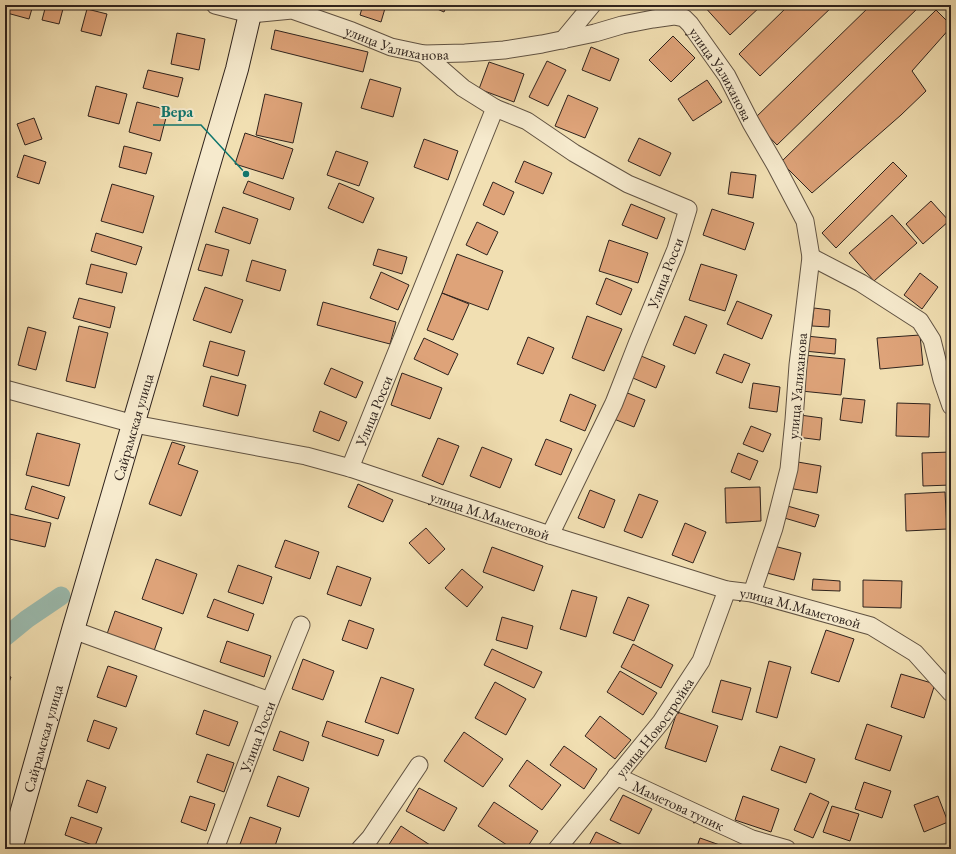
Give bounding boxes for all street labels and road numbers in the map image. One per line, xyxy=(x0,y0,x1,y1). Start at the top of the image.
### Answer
street label: улица Уалиханова xyxy=(343,20,449,64)
street label: улица Уалиханова xyxy=(685,23,758,124)
street label: Улица Росси xyxy=(642,235,687,312)
street label: улица Уалиханова xyxy=(783,332,811,440)
street label: Сайрамская улица xyxy=(108,371,157,483)
street label: Улица Росси xyxy=(350,372,396,450)
street label: улица М.Маметовой xyxy=(428,486,552,544)
street label: улица М.Маметовой xyxy=(739,582,863,632)
street label: улица Новостройка xyxy=(611,673,697,781)
street label: Сайрамская улица xyxy=(18,682,67,794)
street label: Улица Росси xyxy=(235,698,279,776)
street label: Маметова тупик xyxy=(630,776,727,834)

